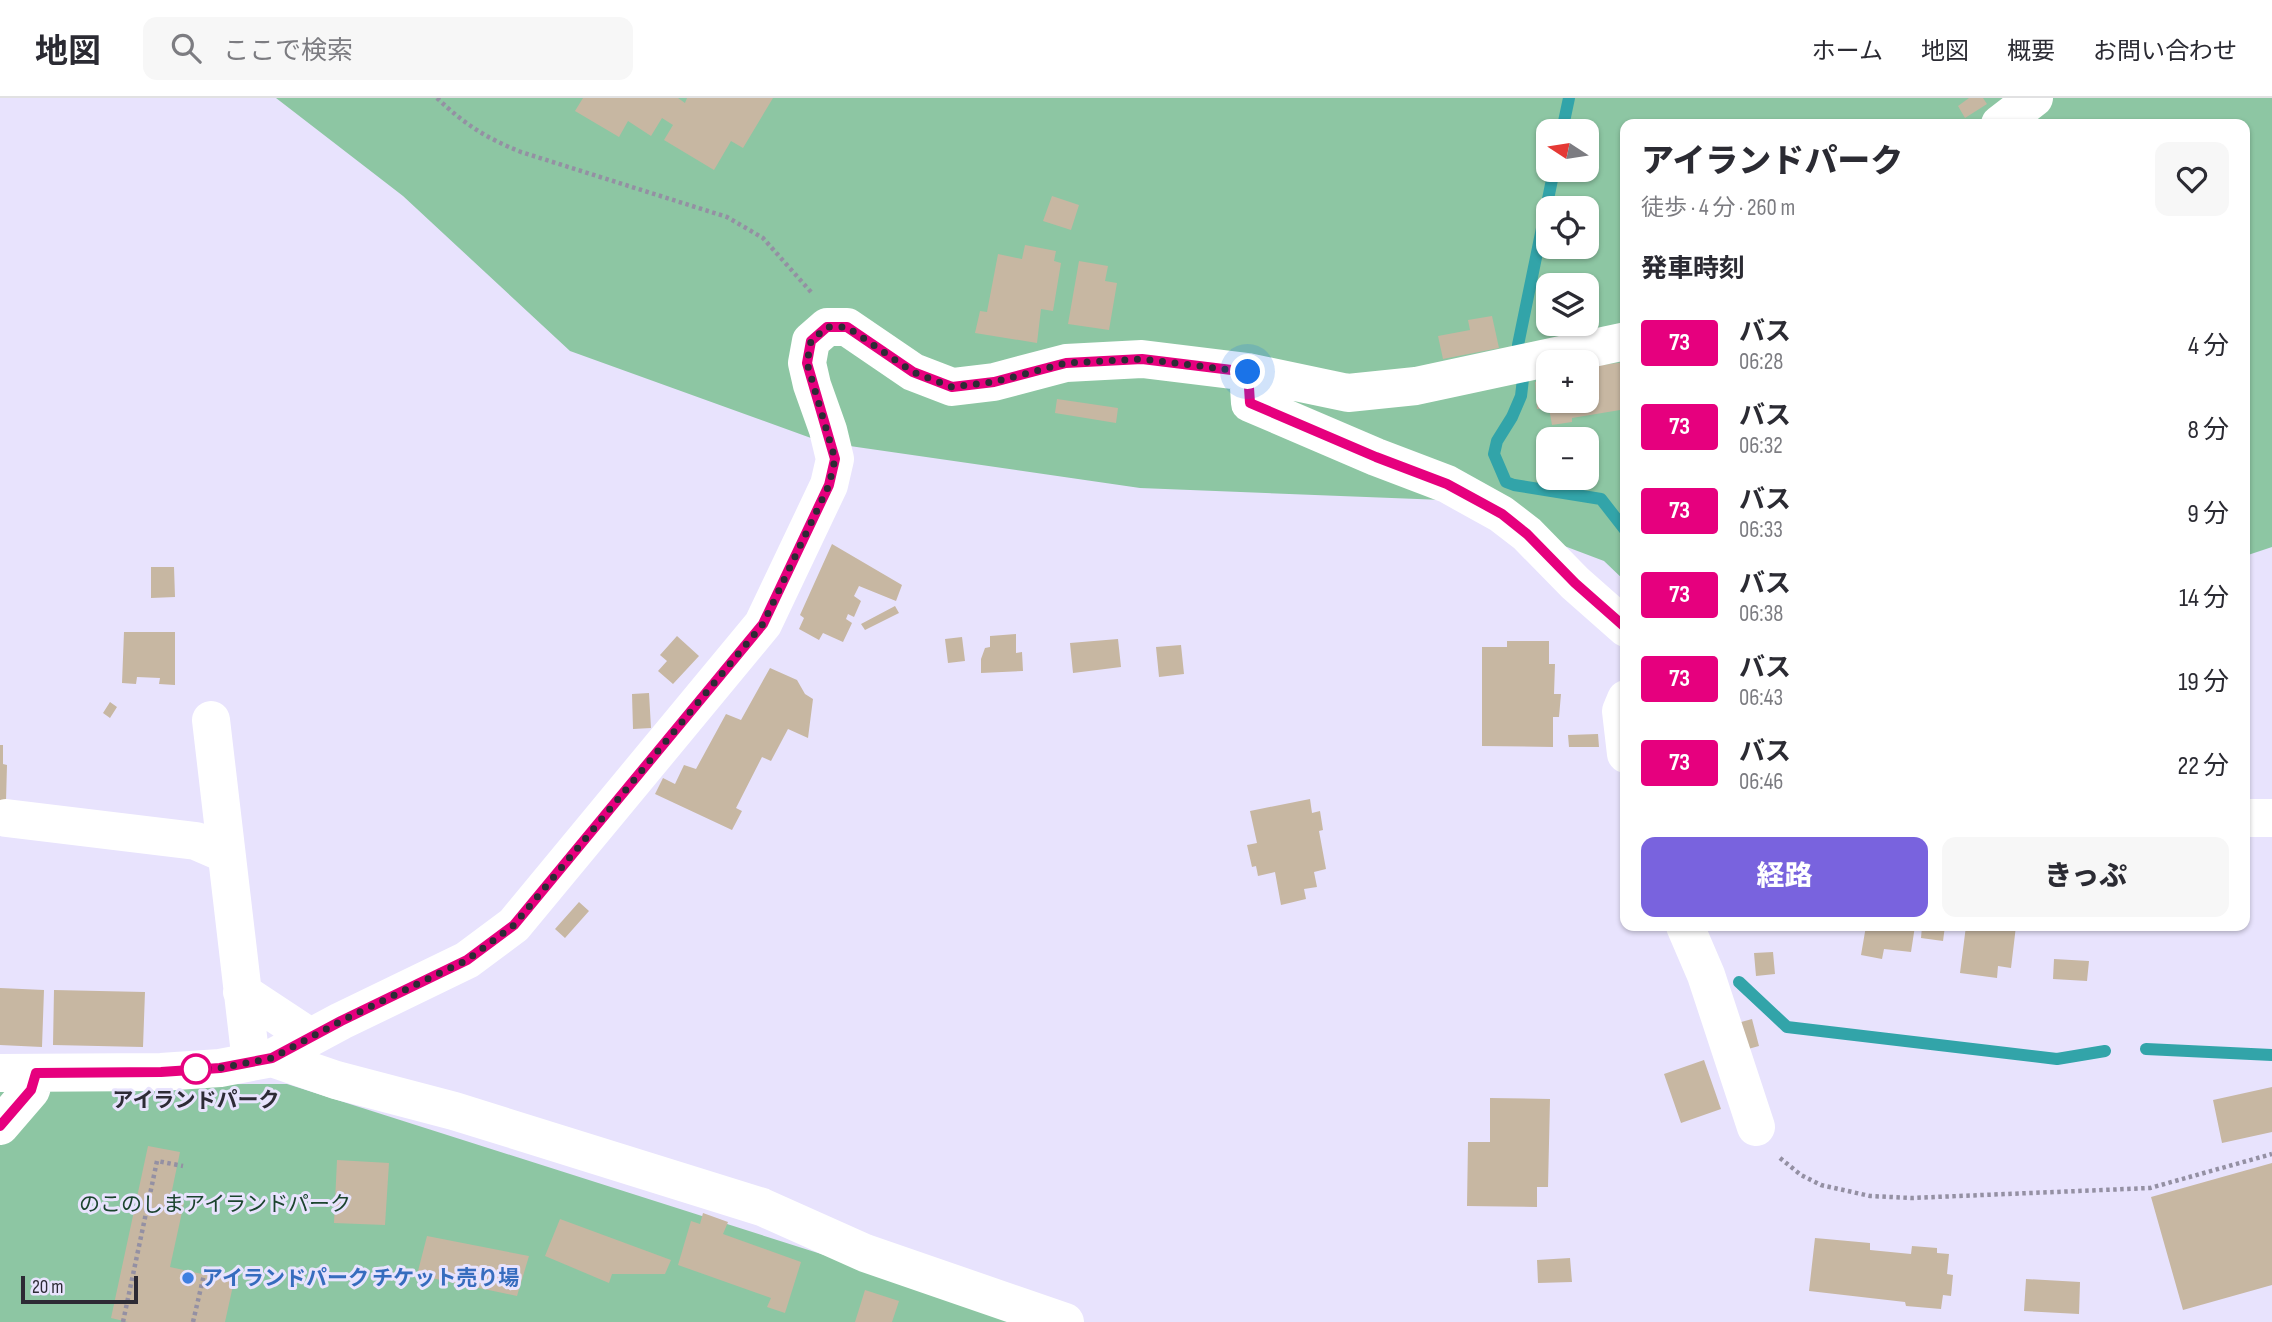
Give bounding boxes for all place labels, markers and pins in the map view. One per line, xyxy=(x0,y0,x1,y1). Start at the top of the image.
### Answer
marker: アイランドパーク xyxy=(181,1054,211,1084)
place label: アイランドパーク xyxy=(113,1088,279,1113)
place label: アイランドパーク チケット売り場 xyxy=(202,1266,519,1291)
marker: アイランドパーク チケット売り場 xyxy=(180,1270,196,1286)

